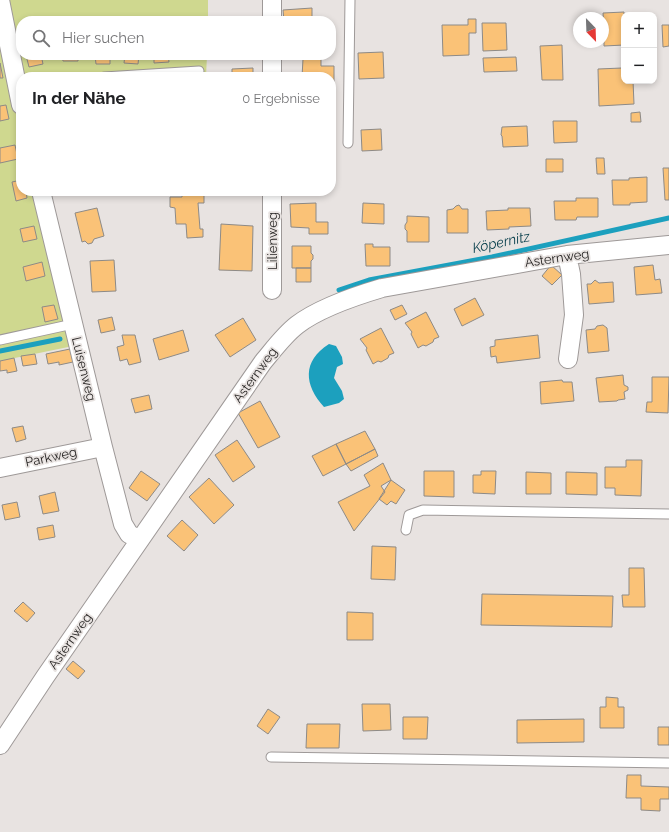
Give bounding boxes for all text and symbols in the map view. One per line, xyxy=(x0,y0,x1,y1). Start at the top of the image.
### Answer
north arrow xyxy=(573,12,609,48)
map controls xyxy=(621,12,657,84)
button: + xyxy=(621,12,657,48)
search box xyxy=(16,16,336,60)
icon: search xyxy=(30,27,52,49)
text: Hier suchen xyxy=(62,29,145,47)
button: − xyxy=(621,48,657,84)
text: In der Nähe xyxy=(32,88,126,108)
text: 0 Ergebnisse xyxy=(242,91,320,106)
street label: Lilienweg xyxy=(265,212,280,270)
water label: Köpernitz xyxy=(471,228,532,256)
street label: Asternweg xyxy=(524,246,590,270)
street label: Luisenweg xyxy=(69,335,99,403)
street label: Asternweg xyxy=(230,344,280,406)
street label: Parkweg xyxy=(24,444,78,470)
street label: Asternweg xyxy=(45,610,95,672)

